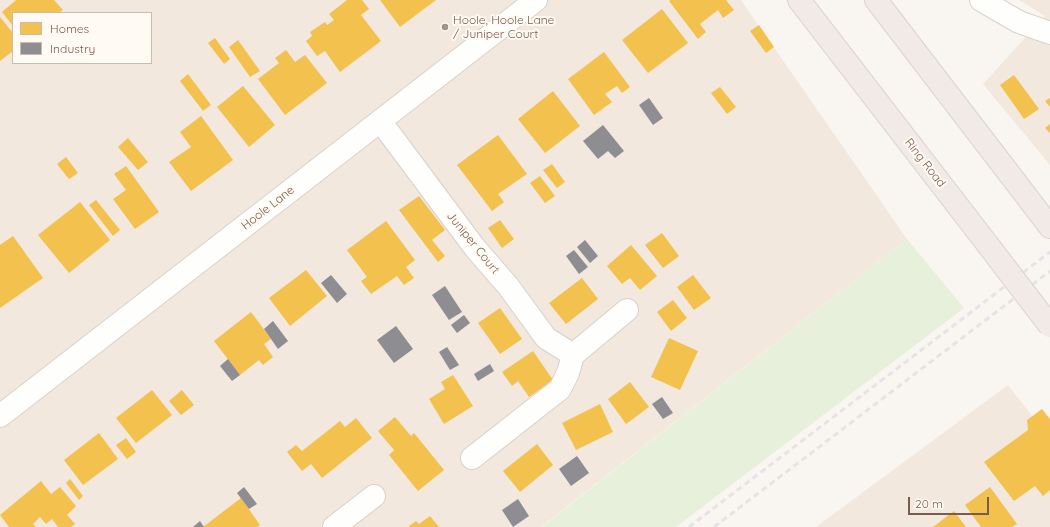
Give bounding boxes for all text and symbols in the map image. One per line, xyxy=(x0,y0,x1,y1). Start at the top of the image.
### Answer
legend xyxy=(12,12,152,64)
place label: Hoole, Hoole Lane / Juniper Court xyxy=(453,13,554,41)
text: Homes xyxy=(50,21,89,36)
marker: Hoole, Hoole Lane / Juniper Court xyxy=(440,22,450,32)
text: Industry xyxy=(50,41,95,56)
street label: Ring Road xyxy=(901,136,949,190)
street label: Hoole Lane xyxy=(239,183,297,233)
street label: Juniper Court xyxy=(444,209,502,277)
scale bar xyxy=(910,489,991,515)
text: 20 m xyxy=(915,496,943,511)

